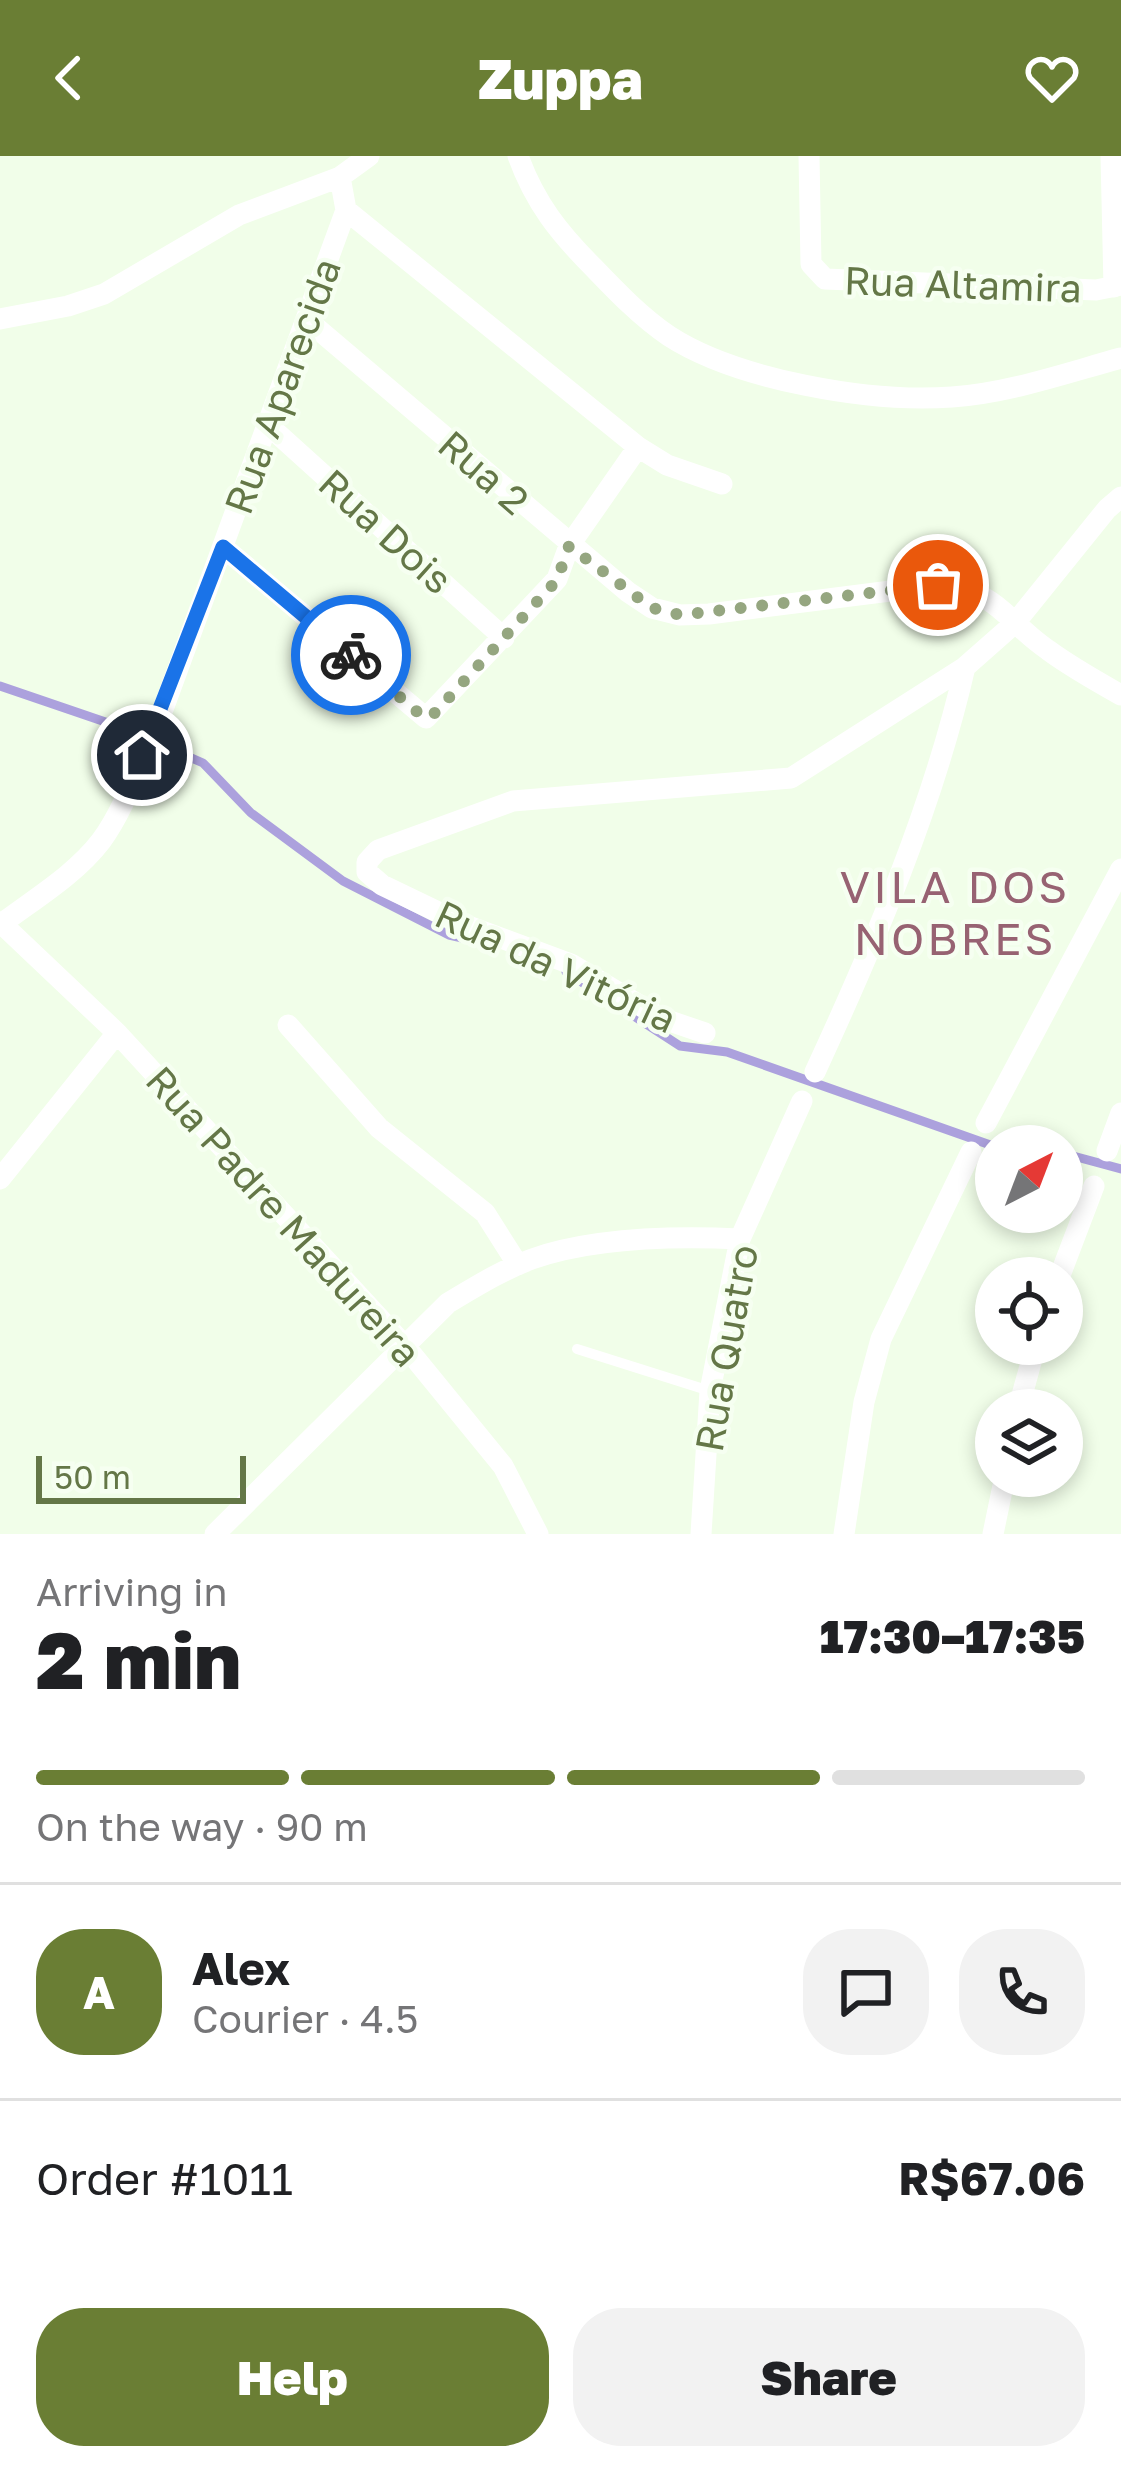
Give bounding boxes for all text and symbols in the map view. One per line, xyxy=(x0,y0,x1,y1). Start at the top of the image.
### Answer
icon: back xyxy=(36,45,102,111)
icon: heart xyxy=(1019,45,1085,111)
text: Zuppa xyxy=(478,46,643,111)
street label: Rua Aparecida xyxy=(214,252,350,520)
street label: Rua Altamira xyxy=(843,256,1083,312)
street label: Rua 2 xyxy=(429,420,539,524)
street label: Rua Dois xyxy=(310,459,462,603)
pin xyxy=(887,534,989,636)
icon: bag xyxy=(905,552,971,618)
courier xyxy=(291,595,411,715)
icon: bike xyxy=(318,622,384,688)
pin xyxy=(91,704,193,806)
icon: home xyxy=(109,722,175,788)
district label: VILA DOS NOBRES xyxy=(840,859,1070,965)
street label: Rua da Vitória xyxy=(428,890,684,1042)
street label: Rua Padre Madureira xyxy=(137,1056,431,1376)
north arrow xyxy=(975,1125,1083,1233)
map controls xyxy=(975,1125,1083,1497)
street label: Rua Quatro xyxy=(685,1241,767,1455)
button: locate xyxy=(975,1257,1083,1365)
button: layers xyxy=(975,1389,1083,1497)
scale bar xyxy=(36,1450,246,1503)
text: 50 m xyxy=(54,1457,131,1496)
text: Arriving in xyxy=(36,1568,227,1615)
text: 17:30–17:35 xyxy=(820,1609,1085,1663)
text: 2 min xyxy=(36,1613,241,1706)
text: On the way · 90 m xyxy=(36,1803,368,1850)
button: chat xyxy=(803,1929,929,2055)
button: phone xyxy=(959,1929,1085,2055)
text: Alex xyxy=(192,1941,290,1995)
text: A xyxy=(83,1965,115,2019)
text: Courier · 4.5 xyxy=(192,1995,418,2042)
text: Order #1011 xyxy=(36,2151,293,2205)
text: R$67.06 xyxy=(898,2151,1085,2205)
button: Help xyxy=(36,2308,549,2446)
button: Share xyxy=(573,2308,1085,2446)

